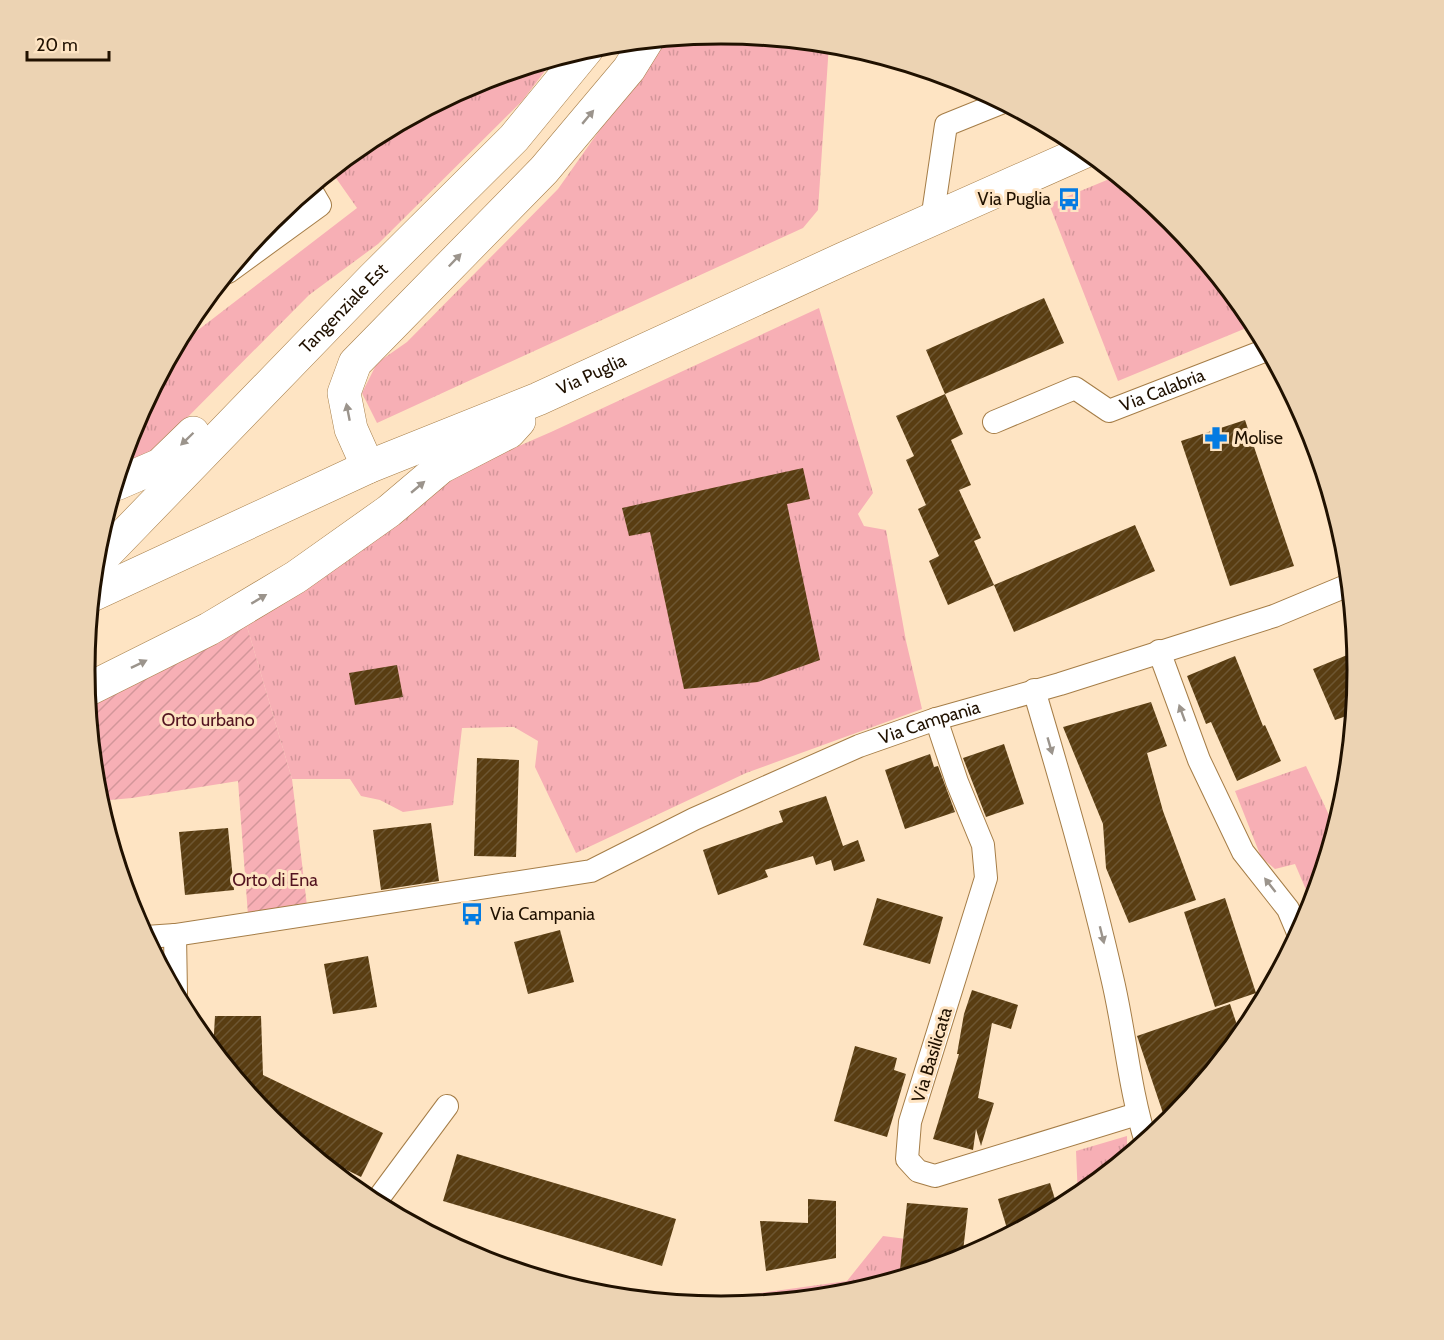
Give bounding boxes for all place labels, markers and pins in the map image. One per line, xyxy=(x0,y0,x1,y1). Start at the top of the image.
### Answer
bus stop icon: Via Puglia xyxy=(1056,186,1082,212)
place label: Via Puglia xyxy=(977,188,1051,210)
pharmacy icon: Molise xyxy=(1203,425,1229,451)
place label: Molise xyxy=(1234,427,1283,449)
bus stop icon: Via Campania xyxy=(459,901,485,927)
place label: Via Campania xyxy=(490,903,595,925)

